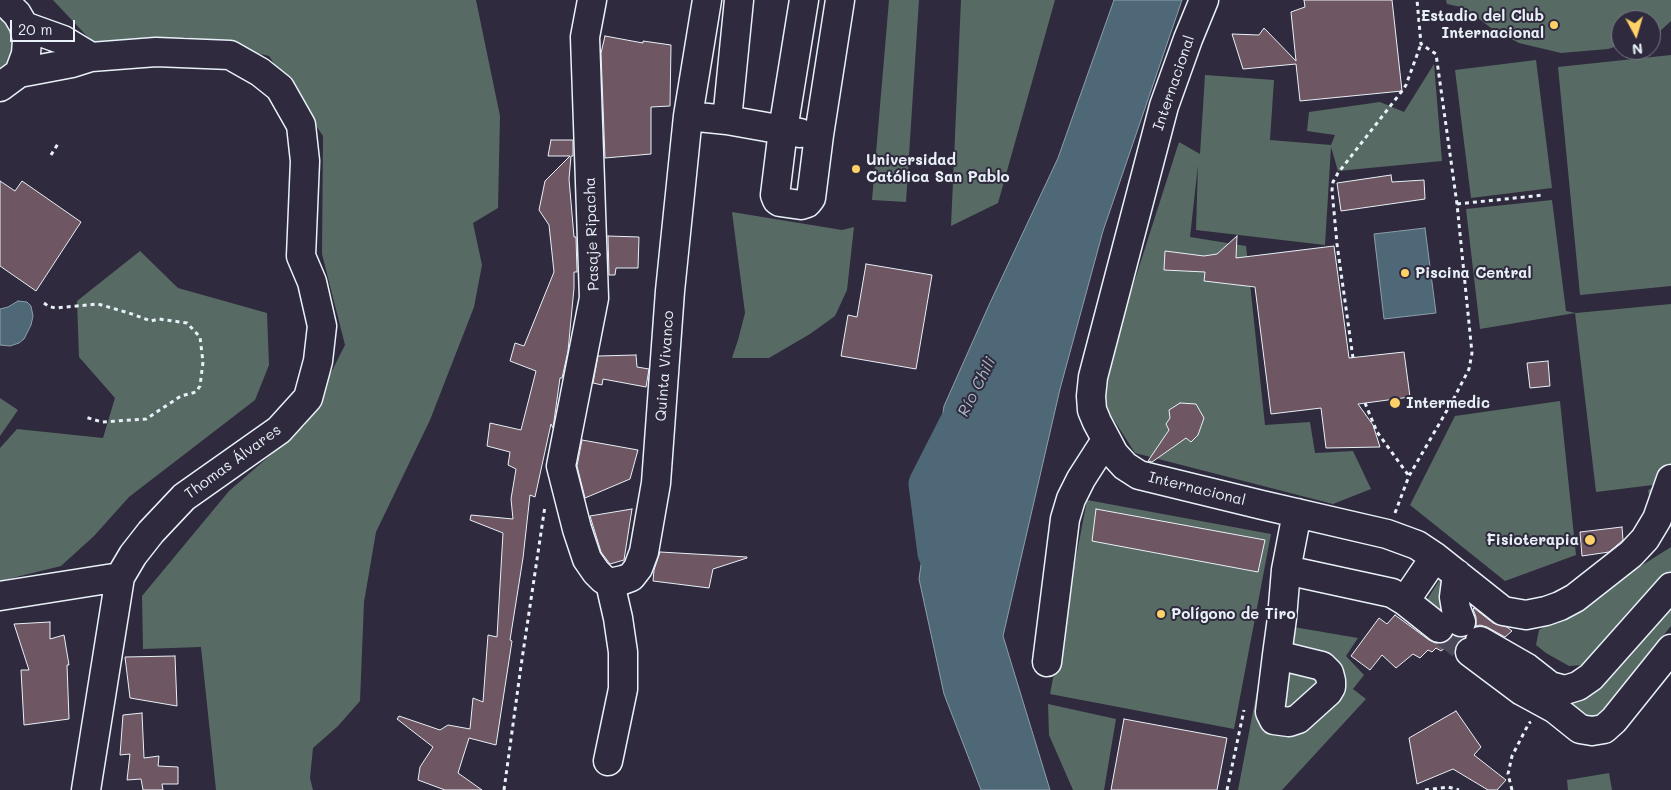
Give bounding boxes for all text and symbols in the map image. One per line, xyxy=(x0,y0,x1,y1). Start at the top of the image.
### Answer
place label: Estadio del Club Internacional xyxy=(1421,7,1544,42)
scale bar xyxy=(12,10,78,42)
north arrow xyxy=(1611,10,1661,60)
text: 20 m xyxy=(18,19,52,39)
marker: Estadio del Club Internacional xyxy=(1548,19,1560,31)
street label: Internacional xyxy=(1149,33,1199,133)
text: N xyxy=(1631,39,1644,59)
place label: Universidad Católica San Pablo xyxy=(866,151,1010,186)
marker: Universidad Católica San Pablo xyxy=(850,163,862,175)
street label: Pasaje Ripacha xyxy=(581,177,603,291)
place label: Piscina Central xyxy=(1415,264,1532,282)
marker: Piscina Central xyxy=(1399,267,1411,279)
street label: Quinta Vivanco xyxy=(652,310,678,422)
water label: Río Chili xyxy=(954,354,1000,420)
place label: Intermedic xyxy=(1406,394,1490,412)
marker: Intermedic xyxy=(1388,396,1402,410)
street label: Thomas Álvares xyxy=(181,421,285,503)
street label: Internacional xyxy=(1146,468,1248,510)
place label: Fisioterapia xyxy=(1486,531,1579,549)
marker: Fisioterapia xyxy=(1583,533,1597,547)
place label: Polígono de Tiro xyxy=(1171,605,1295,623)
marker: Polígono de Tiro xyxy=(1155,608,1167,620)

